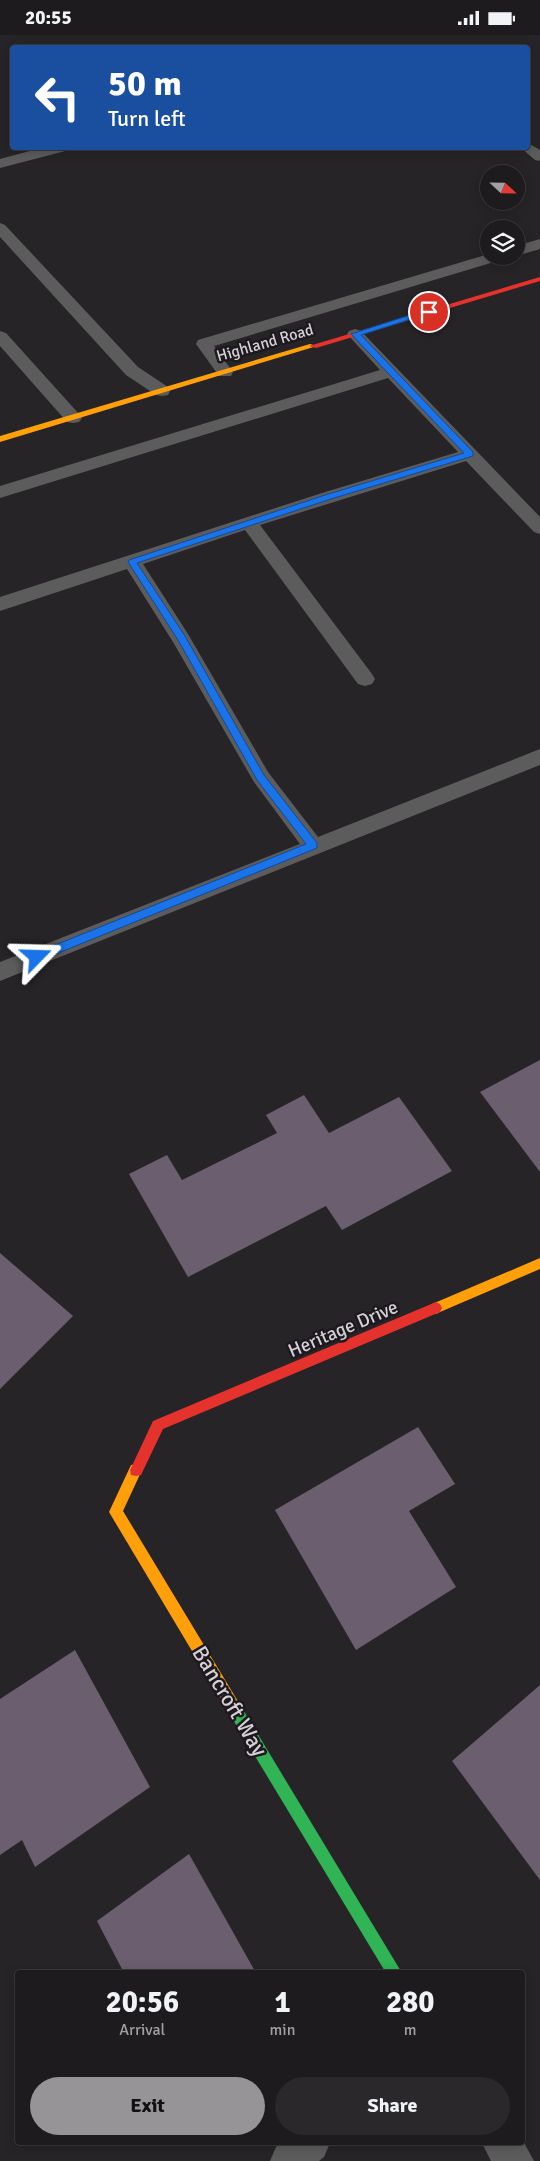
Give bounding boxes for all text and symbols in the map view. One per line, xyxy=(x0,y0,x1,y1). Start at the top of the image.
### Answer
text: 20:55 xyxy=(25,6,72,30)
text: 50 m xyxy=(108,62,182,105)
icon: left xyxy=(25,65,90,130)
text: Turn left xyxy=(108,105,186,132)
north arrow xyxy=(480,165,525,210)
map controls xyxy=(480,165,525,265)
button: layers xyxy=(480,220,525,265)
pin xyxy=(408,291,450,333)
icon: arrive xyxy=(415,298,443,326)
street label: Highland Road xyxy=(214,320,316,366)
position arrow xyxy=(10,930,62,982)
street label: Heritage Drive xyxy=(284,1295,402,1363)
street label: Bancroft Way xyxy=(186,1641,274,1762)
text: 20:56 xyxy=(105,1984,179,2021)
text: 1 xyxy=(274,1984,291,2021)
text: 280 xyxy=(386,1984,434,2021)
text: Arrival xyxy=(119,2020,165,2040)
text: min xyxy=(270,2020,295,2040)
text: m xyxy=(404,2020,417,2040)
button: Exit xyxy=(30,2077,265,2135)
button: Share xyxy=(275,2077,510,2135)

